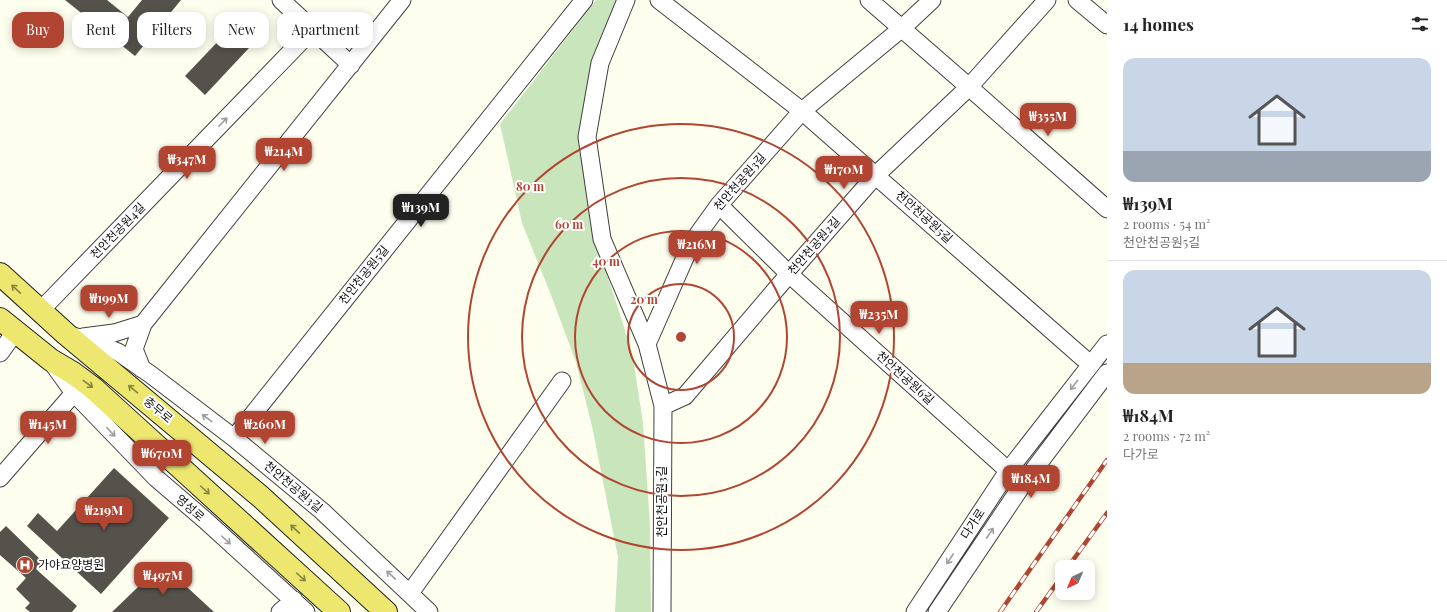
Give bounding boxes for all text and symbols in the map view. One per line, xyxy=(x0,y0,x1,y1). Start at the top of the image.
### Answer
chip: Buy xyxy=(12,12,64,48)
chip: Rent xyxy=(72,12,129,48)
chip: Filters xyxy=(137,12,206,48)
chip: New xyxy=(214,12,269,48)
chip: Apartment xyxy=(277,12,373,48)
text: 14 homes xyxy=(1123,13,1194,35)
icon: filters xyxy=(1409,13,1431,35)
icon: home xyxy=(1241,84,1313,156)
pin: ₩355M xyxy=(1020,103,1076,137)
text: ₩355M xyxy=(1029,107,1067,124)
one-way arrow xyxy=(218,117,228,127)
pin: ₩214M xyxy=(256,138,312,172)
text: ₩214M xyxy=(265,142,303,159)
pin: ₩347M xyxy=(159,146,215,180)
street label: 천안천공원3길 xyxy=(710,149,769,214)
text: ₩347M xyxy=(168,150,206,167)
pin: ₩170M xyxy=(816,156,872,190)
text: ₩170M xyxy=(824,160,864,177)
text: 80 m xyxy=(516,178,544,194)
street label: 천안천공원5길 xyxy=(893,186,956,246)
text: ₩139M xyxy=(1123,192,1173,214)
pin: ₩139M xyxy=(393,194,449,228)
text: ₩139M xyxy=(402,198,440,215)
street label: 천안천공원4길 xyxy=(86,199,148,262)
street label: 천안천공원2길 xyxy=(784,213,843,278)
text: 2 rooms · 54 m² xyxy=(1123,215,1211,232)
text: 60 m xyxy=(555,216,583,232)
pin: ₩216M xyxy=(669,231,725,265)
text: 천안천공원5길 xyxy=(1123,233,1200,250)
text: ₩216M xyxy=(678,235,716,252)
street label: 천안천공원5길 xyxy=(335,242,392,307)
text: 40 m xyxy=(592,253,620,269)
one-way arrow xyxy=(11,284,21,294)
pin: ₩199M xyxy=(81,285,137,319)
text: ₩199M xyxy=(89,289,129,306)
text: 20 m xyxy=(630,291,658,307)
icon: home xyxy=(1241,296,1313,368)
pin: ₩235M xyxy=(851,301,907,335)
text: ₩235M xyxy=(860,305,898,322)
centre of rings xyxy=(674,330,688,344)
street label: 천안천공원6길 xyxy=(873,347,938,407)
one-way arrow xyxy=(82,379,93,388)
one-way arrow xyxy=(1070,380,1078,391)
one-way arrow xyxy=(128,385,138,394)
street label: 충무로 xyxy=(141,392,176,426)
text: ₩184M xyxy=(1123,404,1174,426)
pin: ₩145M xyxy=(20,411,76,445)
pin: ₩260M xyxy=(237,411,293,445)
one-way arrow xyxy=(202,413,213,422)
text: ₩145M xyxy=(29,415,67,432)
text: ₩260M xyxy=(244,415,286,432)
one-way arrow xyxy=(106,427,116,437)
text: 2 rooms · 72 m² xyxy=(1123,427,1210,444)
pin: ₩670M xyxy=(134,440,190,474)
text: ₩670M xyxy=(141,444,183,461)
text: 다가로 xyxy=(1123,445,1159,462)
street label: 천안천공원3길 xyxy=(261,457,326,515)
pin: ₩184M xyxy=(1003,465,1059,499)
street label: 천안천공원3길 xyxy=(653,466,669,538)
text: ₩184M xyxy=(1012,469,1050,486)
one-way arrow xyxy=(200,485,210,494)
street label: 영성로 xyxy=(173,490,208,524)
pin: ₩219M xyxy=(76,497,132,531)
text: ₩219M xyxy=(85,501,123,518)
street label: 다가로 xyxy=(956,505,988,542)
one-way arrow xyxy=(290,524,300,533)
one-way arrow xyxy=(986,528,994,539)
one-way arrow xyxy=(221,535,231,544)
one-way arrow xyxy=(945,553,953,565)
hospital icon: 가야요양병원 xyxy=(15,555,35,575)
place label: 가야요양병원 xyxy=(38,556,104,572)
north arrow xyxy=(1055,560,1095,600)
map controls xyxy=(1055,560,1095,600)
pin: ₩497M xyxy=(135,562,191,596)
text: ₩497M xyxy=(143,566,183,583)
one-way arrow xyxy=(386,570,396,580)
one-way arrow xyxy=(296,572,306,582)

